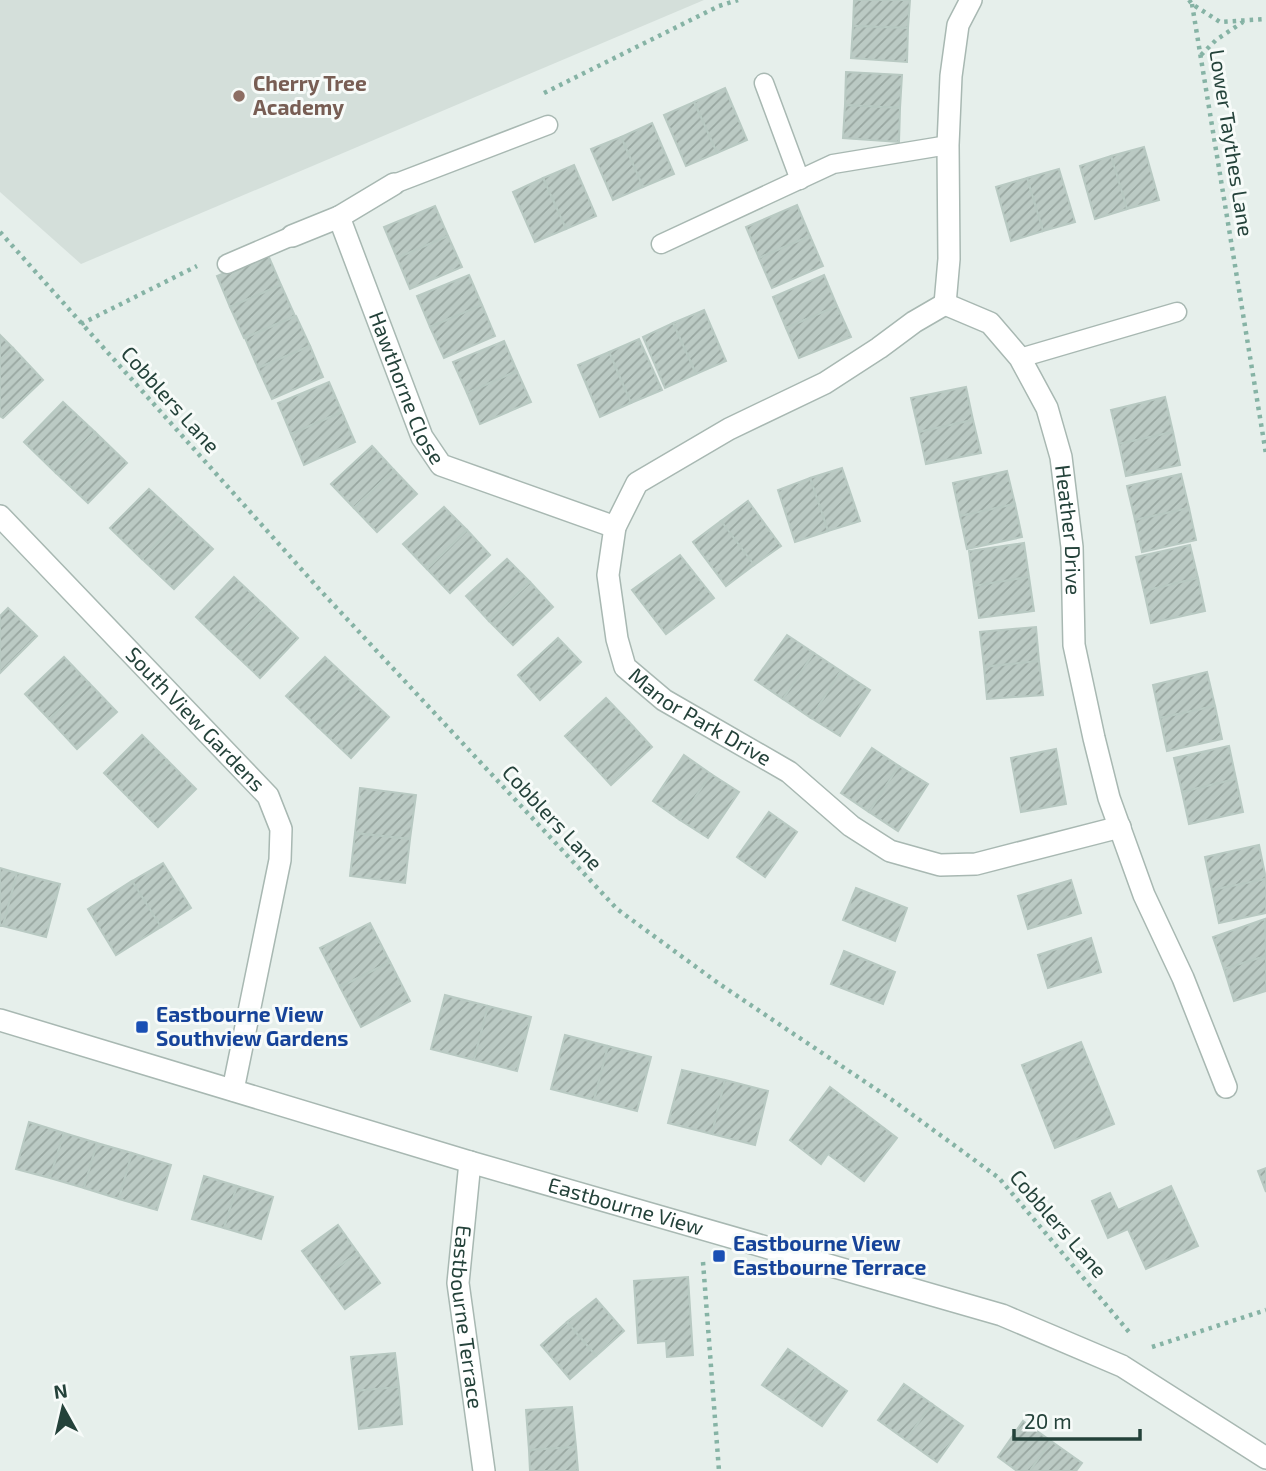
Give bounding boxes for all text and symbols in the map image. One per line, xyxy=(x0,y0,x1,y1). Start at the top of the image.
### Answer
street label: Lower Taythes Lane xyxy=(1205,48,1260,238)
place label: Cherry Tree Academy xyxy=(253,70,367,120)
marker: Cherry Tree Academy xyxy=(231,88,247,104)
street label: Hawthorne Close xyxy=(365,307,451,468)
street label: Cobblers Lane xyxy=(117,340,226,457)
street label: Heather Drive xyxy=(1051,463,1087,595)
street label: South View Gardens xyxy=(121,641,271,796)
street label: Manor Park Drive xyxy=(624,662,776,770)
street label: Cobblers Lane xyxy=(498,759,608,875)
place label: Eastbourne View Southview Gardens xyxy=(156,1001,348,1050)
marker: Eastbourne View Southview Gardens xyxy=(134,1019,150,1035)
street label: Cobblers Lane xyxy=(1005,1164,1113,1282)
street label: Eastbourne View xyxy=(545,1171,707,1240)
street label: Eastbourne Terrace xyxy=(447,1224,489,1410)
place label: Eastbourne View Eastbourne Terrace xyxy=(733,1230,926,1279)
marker: Eastbourne View Eastbourne Terrace xyxy=(711,1248,727,1264)
north arrow xyxy=(28,1373,98,1443)
text: N xyxy=(52,1378,69,1403)
scale bar xyxy=(1014,1398,1140,1442)
text: 20 m xyxy=(1024,1408,1072,1433)

